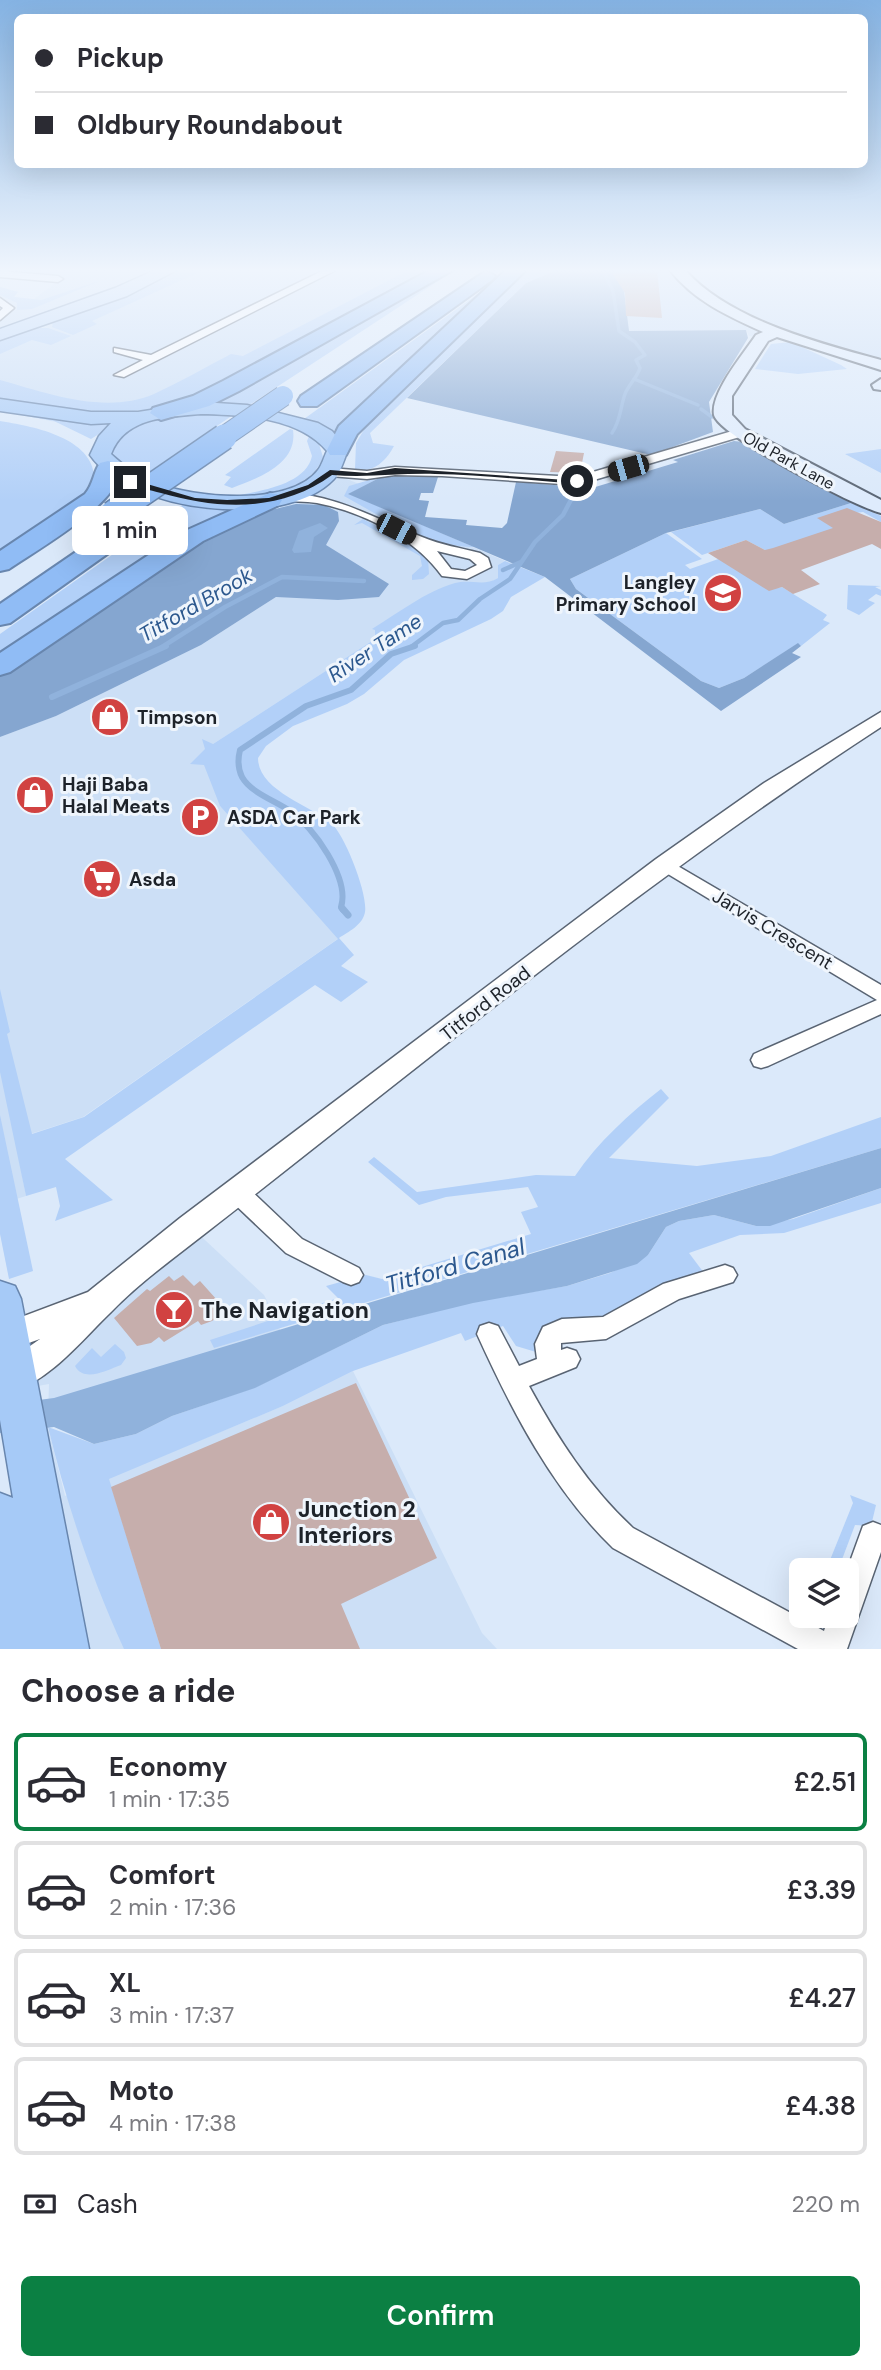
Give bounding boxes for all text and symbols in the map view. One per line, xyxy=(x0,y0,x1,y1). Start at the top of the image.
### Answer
text: Pickup xyxy=(77,41,164,75)
text: Oldbury Roundabout xyxy=(77,108,343,142)
street label: Old Park Lane xyxy=(739,427,838,494)
car xyxy=(605,452,652,484)
route start xyxy=(561,465,593,497)
route end xyxy=(114,466,146,498)
callout: 1 min xyxy=(72,506,188,556)
car xyxy=(373,510,420,548)
text: 1 min xyxy=(103,515,157,545)
water label: Titford Brook xyxy=(134,561,258,649)
place label: Langley Primary School xyxy=(556,570,697,617)
school or university icon: Langley Primary School xyxy=(702,572,744,614)
water label: River Tame xyxy=(323,607,427,689)
shop icon: Timpson xyxy=(89,696,131,738)
place label: Timpson xyxy=(137,705,217,730)
place label: Haji Baba Halal Meats xyxy=(62,772,170,819)
shop icon: Haji Baba Halal Meats xyxy=(14,774,56,816)
parking icon: ASDA Car Park xyxy=(179,796,221,838)
place label: ASDA Car Park xyxy=(227,805,361,830)
supermarket icon: Asda xyxy=(81,858,123,900)
place label: Asda xyxy=(129,867,176,892)
street label: Jarvis Crescent xyxy=(708,884,838,975)
street label: Titford Road xyxy=(435,960,536,1046)
water label: Titford Canal xyxy=(381,1231,529,1300)
bar icon: The Navigation xyxy=(153,1289,195,1331)
place label: The Navigation xyxy=(201,1295,369,1325)
place label: Junction 2 Interiors xyxy=(298,1494,416,1550)
shop icon: Junction 2 Interiors xyxy=(250,1501,292,1543)
map controls xyxy=(789,1558,859,1628)
button: layers xyxy=(789,1558,859,1628)
text: Choose a ride xyxy=(21,1670,236,1712)
text: Economy xyxy=(109,1750,227,1784)
icon: car xyxy=(25,1751,88,1814)
text: £2.51 xyxy=(794,1765,856,1799)
text: 1 min · 17:35 xyxy=(109,1784,230,1814)
text: Comfort xyxy=(109,1858,215,1892)
icon: car xyxy=(25,1859,88,1922)
text: £3.39 xyxy=(787,1873,856,1907)
text: 2 min · 17:36 xyxy=(109,1892,237,1922)
text: XL xyxy=(109,1966,141,2000)
icon: car xyxy=(25,1967,88,2030)
text: £4.27 xyxy=(788,1981,856,2015)
text: 3 min · 17:37 xyxy=(109,2000,234,2030)
text: Moto xyxy=(109,2074,174,2108)
icon: car xyxy=(25,2075,88,2138)
text: £4.38 xyxy=(785,2089,856,2123)
text: 4 min · 17:38 xyxy=(109,2108,237,2138)
icon: cash xyxy=(21,2185,59,2223)
text: Cash xyxy=(77,2187,138,2221)
text: 220 m xyxy=(791,2189,860,2219)
button: Confirm xyxy=(21,2276,860,2356)

